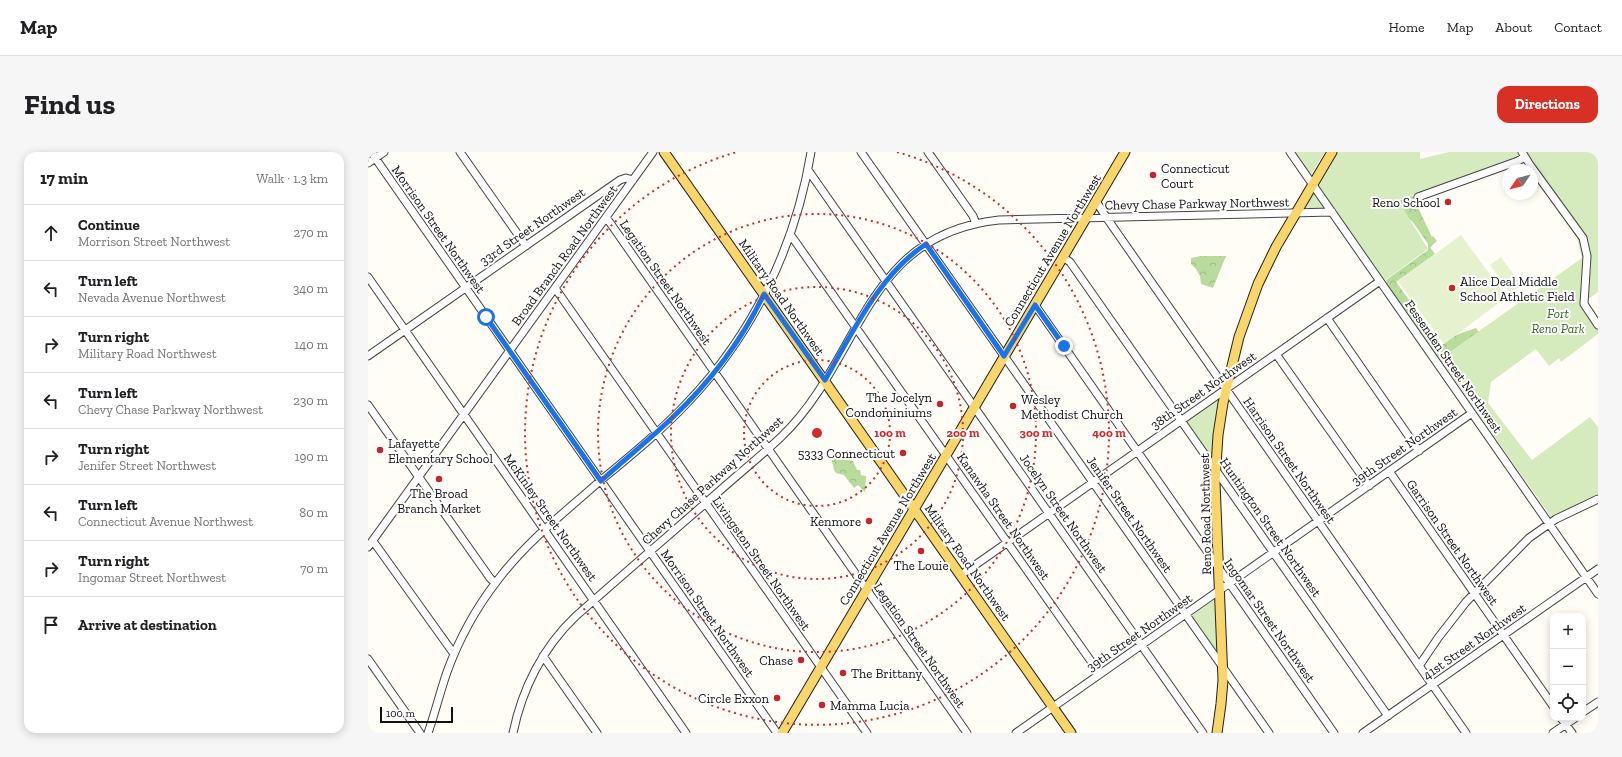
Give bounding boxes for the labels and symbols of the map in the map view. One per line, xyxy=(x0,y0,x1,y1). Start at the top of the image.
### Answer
place label: Connecticut Court xyxy=(1161,161,1230,191)
street label: Morrison Street Northwest xyxy=(389,163,488,296)
north arrow xyxy=(1502,164,1538,200)
marker: Connecticut Court xyxy=(1148,170,1158,180)
street label: Connecticut Avenue Northwest xyxy=(1001,171,1104,329)
street label: Broad Branch Road Northwest xyxy=(508,182,621,329)
street label: 33rd Street Northwest xyxy=(477,184,588,268)
street label: Chevy Chase Parkway Northwest xyxy=(1104,194,1290,213)
place label: Reno School xyxy=(1372,195,1441,210)
marker: Reno School xyxy=(1443,197,1453,207)
street label: Legation Street Northwest xyxy=(617,217,715,348)
street label: Military Road Northwest xyxy=(736,236,828,359)
place label: Alice Deal Middle School Athletic Field xyxy=(1460,274,1575,304)
marker: Alice Deal Middle School Athletic Field xyxy=(1447,283,1457,293)
street label: Fessenden Street Northwest xyxy=(1402,297,1505,436)
park label: Fort Reno Park xyxy=(1531,306,1585,336)
route start xyxy=(477,308,495,326)
route end xyxy=(1055,337,1073,355)
street label: 38th Street Northwest xyxy=(1148,348,1259,432)
place label: The Jocelyn Condominiums xyxy=(846,390,933,420)
place label: Wesley Methodist Church xyxy=(1021,392,1124,422)
street label: Harrison Street Northwest xyxy=(1240,394,1339,526)
marker: The Jocelyn Condominiums xyxy=(935,399,945,409)
marker: Wesley Methodist Church xyxy=(1008,401,1018,411)
street label: 39th Street Northwest xyxy=(1349,404,1460,488)
street label: Chevy Chase Parkway Northwest xyxy=(639,413,786,548)
centre of rings xyxy=(810,426,824,440)
text: 100 m xyxy=(874,426,906,440)
text: 200 m xyxy=(946,426,980,440)
text: 300 m xyxy=(1020,426,1053,440)
text: 400 m xyxy=(1092,426,1126,440)
place label: Lafayette Elementary School xyxy=(388,436,493,466)
marker: Lafayette Elementary School xyxy=(375,445,385,455)
place label: 5333 Connecticut xyxy=(798,446,895,461)
marker: 5333 Connecticut xyxy=(898,448,908,458)
street label: Connecticut Avenue Northwest xyxy=(836,450,939,608)
street label: Kanawha Street Northwest xyxy=(954,450,1053,583)
street label: McKinley Street Northwest xyxy=(501,451,600,584)
street label: Jocelyn Street Northwest xyxy=(1017,451,1110,576)
street label: Jenifer Street Northwest xyxy=(1084,453,1175,575)
street label: Reno Road Northwest xyxy=(1197,453,1214,575)
street label: Huntington Street Northwest xyxy=(1217,455,1324,600)
marker: The Broad Branch Market xyxy=(434,474,444,484)
street label: Garrison Street Northwest xyxy=(1404,477,1502,608)
place label: The Broad Branch Market xyxy=(397,486,481,516)
street label: Livingston Street Northwest xyxy=(710,493,814,633)
street label: Military Road Northwest xyxy=(922,501,1014,624)
place label: Kenmore xyxy=(810,514,861,529)
marker: Kenmore xyxy=(864,516,874,526)
marker: The Louie xyxy=(916,546,926,556)
street label: Morrison Street Northwest xyxy=(658,547,757,680)
street label: Ingomar Street Northwest xyxy=(1221,555,1318,685)
place label: The Louie xyxy=(893,558,949,573)
street label: Legation Street Northwest xyxy=(871,580,969,711)
street label: 39th Street Northwest xyxy=(1084,590,1195,674)
street label: 41st Street Northwest xyxy=(1420,600,1529,683)
place label: Chase xyxy=(759,653,793,668)
marker: Chase xyxy=(796,655,806,665)
place label: The Brittany xyxy=(851,666,922,681)
marker: The Brittany xyxy=(838,668,848,678)
place label: Circle Exxon xyxy=(698,691,770,706)
marker: Circle Exxon xyxy=(772,693,782,703)
place label: Mamma Lucia xyxy=(830,698,910,713)
marker: Mamma Lucia xyxy=(817,700,827,710)
scale bar xyxy=(380,705,453,724)

